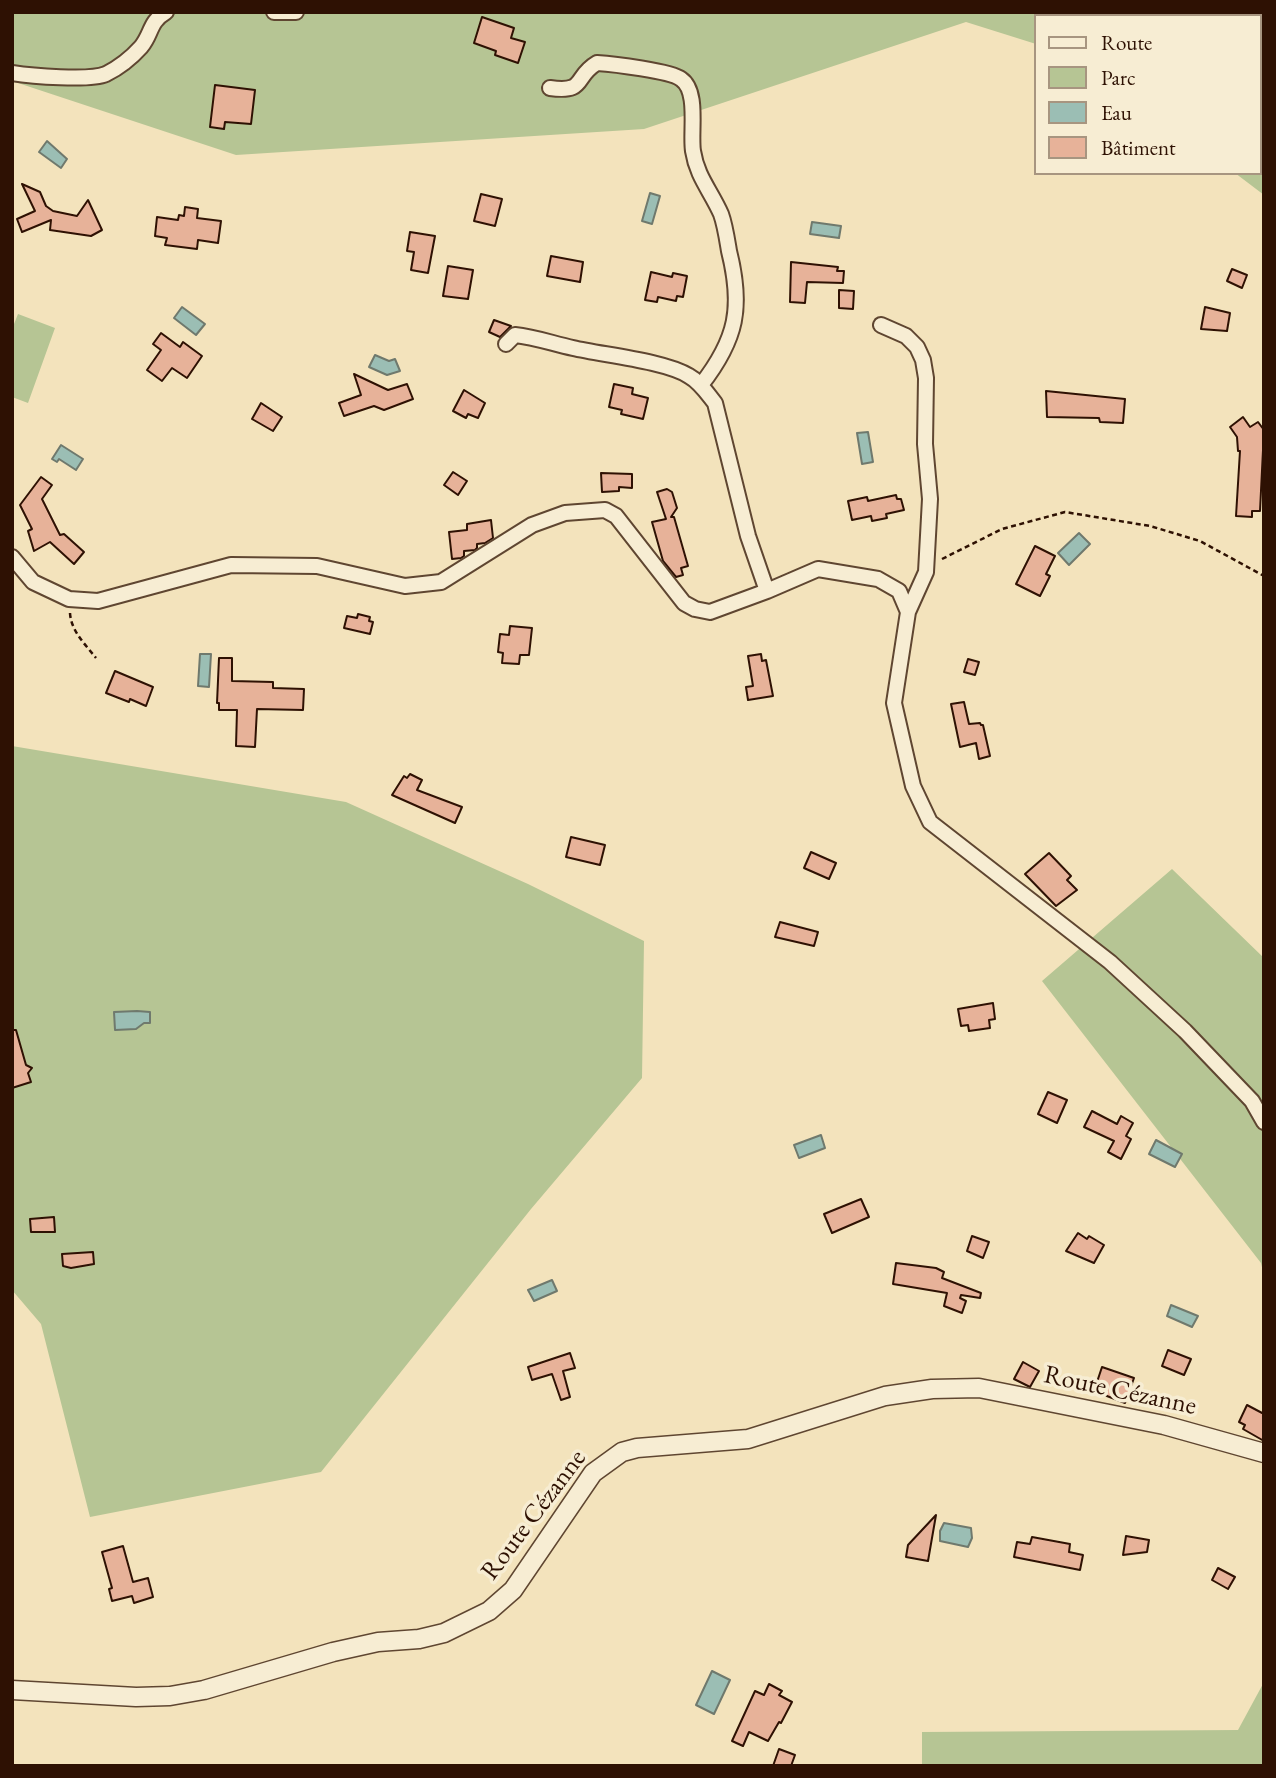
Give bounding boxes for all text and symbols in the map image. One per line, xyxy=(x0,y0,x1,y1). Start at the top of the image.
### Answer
legend xyxy=(1034,14,1262,175)
text: Route xyxy=(1101,29,1152,56)
text: Parc xyxy=(1101,64,1135,91)
text: Eau xyxy=(1101,99,1132,126)
text: Bâtiment xyxy=(1101,134,1176,161)
street label: Route Cézanne xyxy=(1041,1360,1199,1422)
street label: Route Cézanne xyxy=(475,1444,593,1586)

